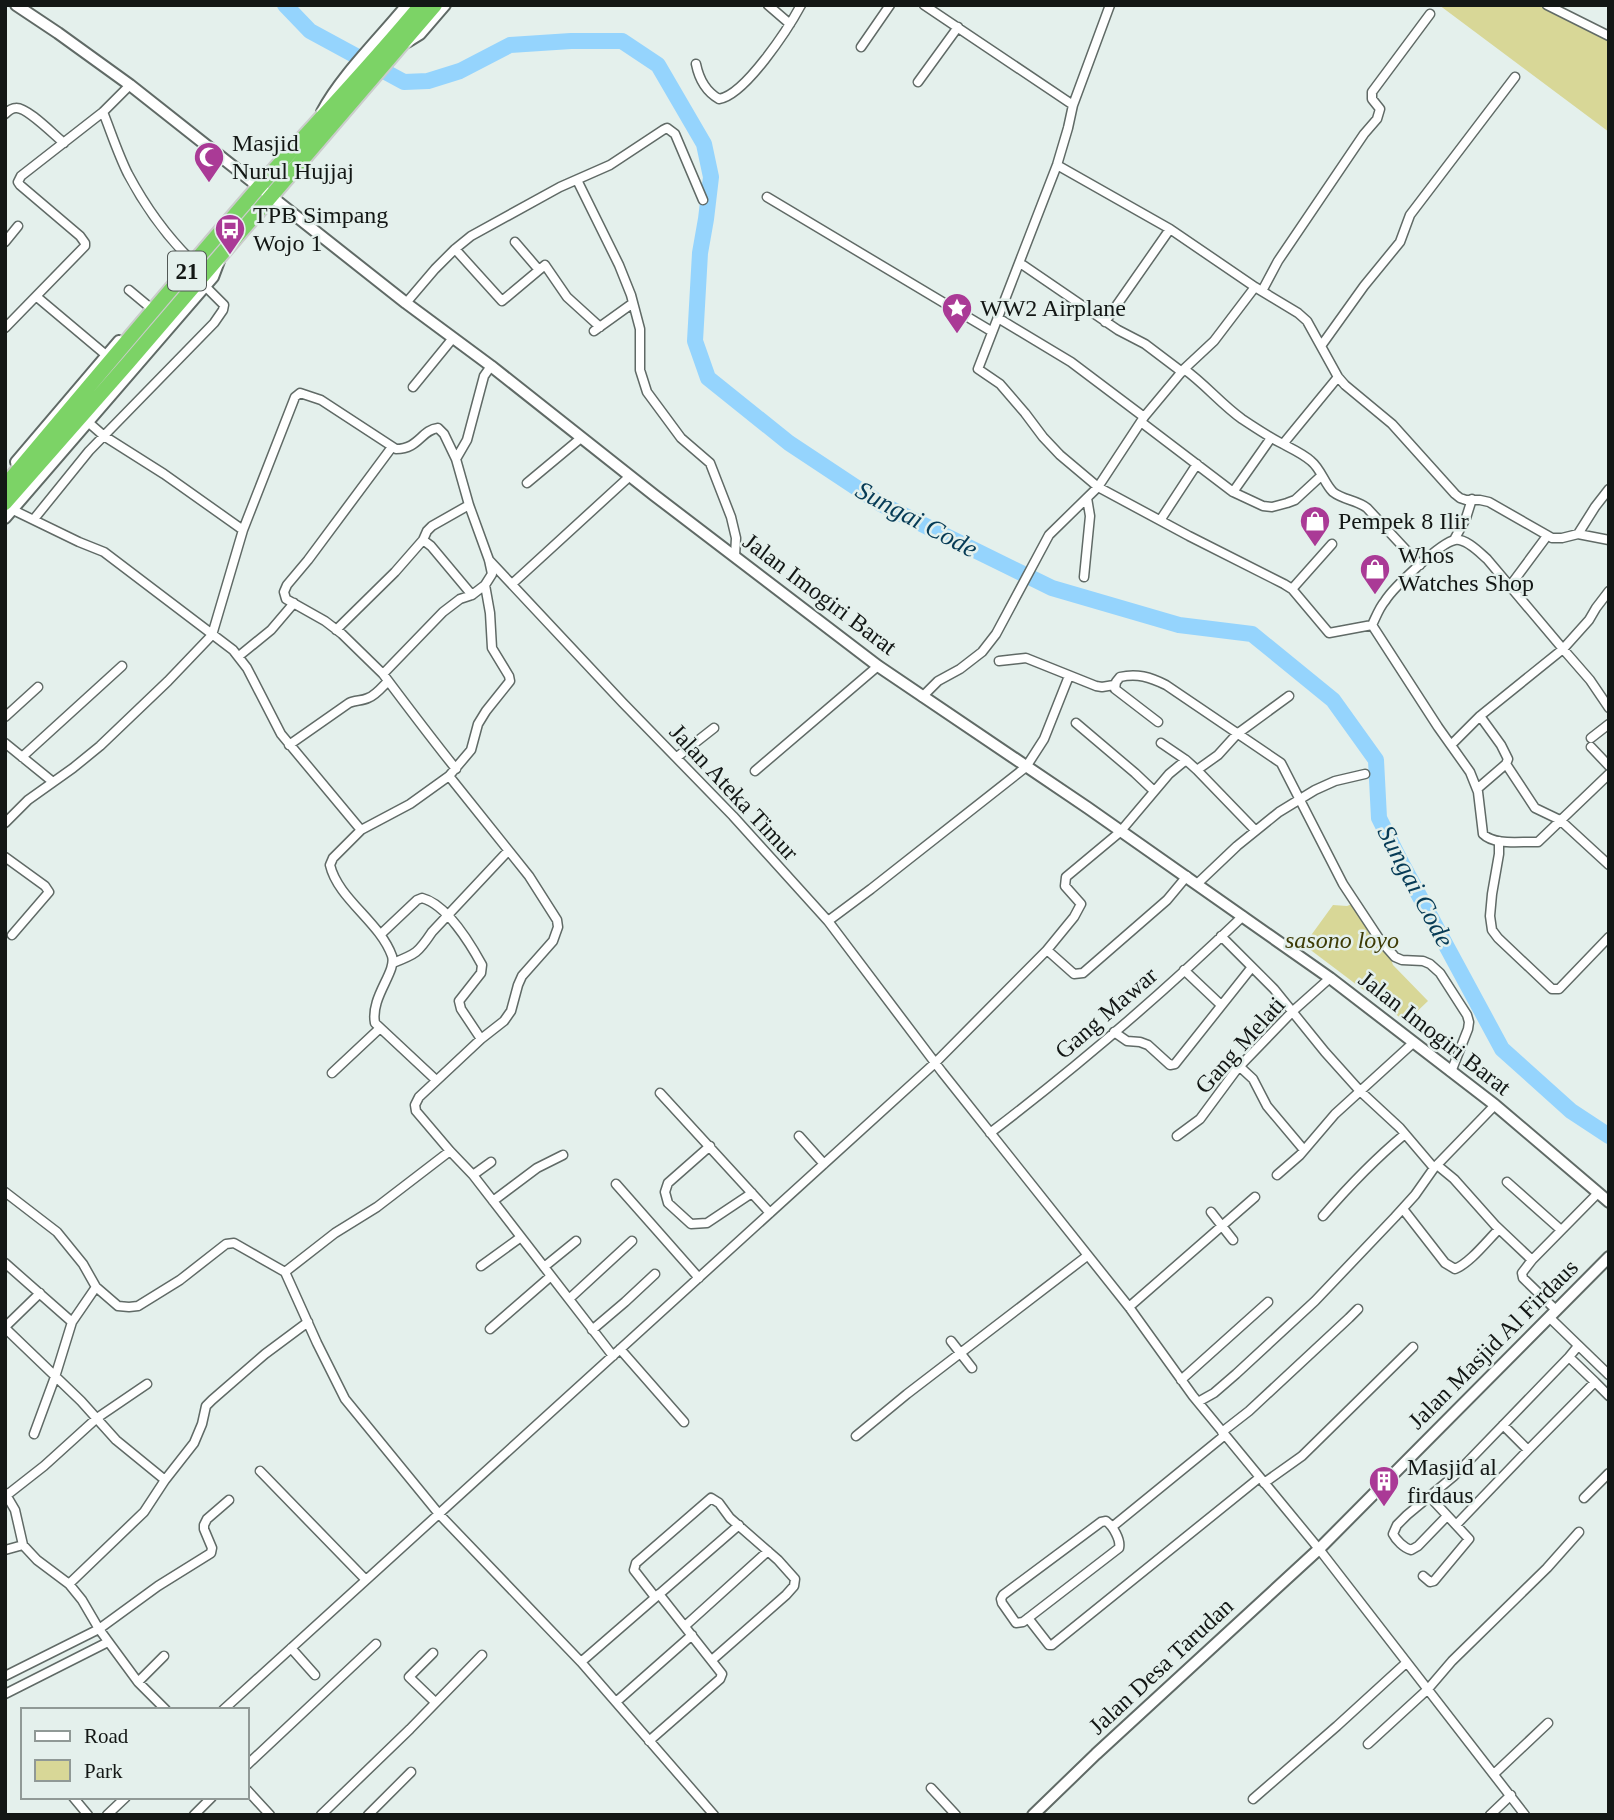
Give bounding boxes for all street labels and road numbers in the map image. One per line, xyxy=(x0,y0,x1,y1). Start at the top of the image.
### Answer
road number: 21 xyxy=(168,252,206,290)
street label: Jalan Imogiri Barat xyxy=(738,528,902,660)
street label: Jalan Ateka Timur xyxy=(664,719,804,865)
street label: Gang Mawar xyxy=(1050,962,1162,1064)
street label: Jalan Imogiri Barat xyxy=(1354,966,1516,1100)
street label: Gang Melati xyxy=(1190,991,1290,1099)
street label: Jalan Masjid Al Firdaus xyxy=(1403,1254,1583,1434)
street label: Jalan Desa Tarudan xyxy=(1084,1593,1238,1739)

